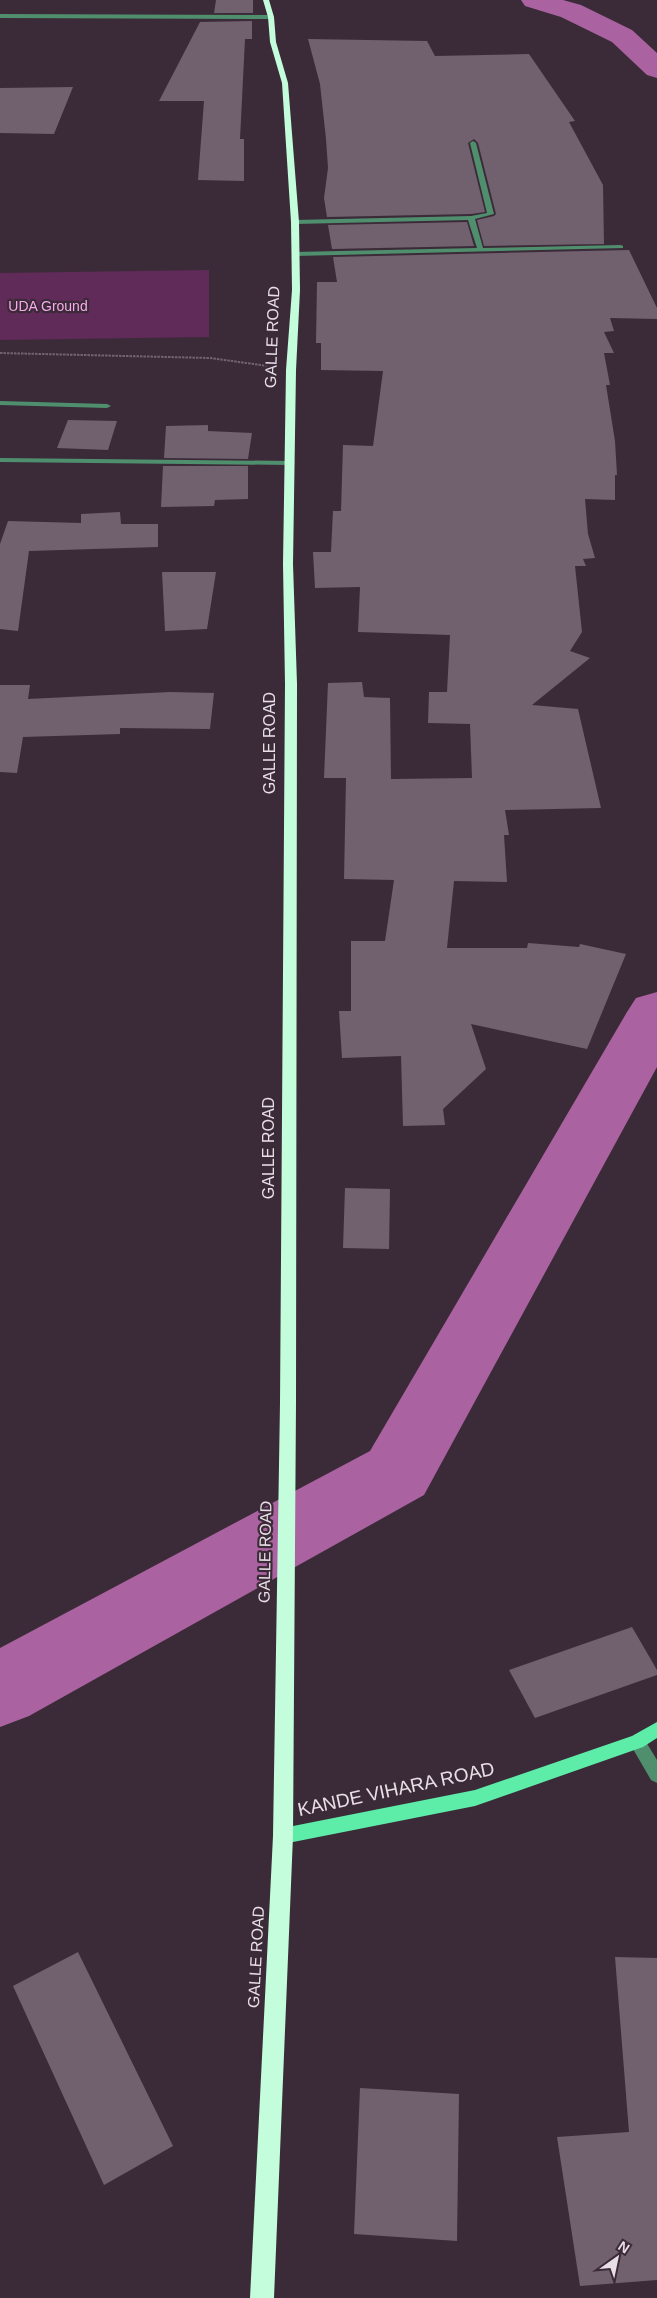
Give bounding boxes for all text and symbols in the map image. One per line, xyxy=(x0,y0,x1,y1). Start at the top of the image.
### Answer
street label: GALLE ROAD xyxy=(262,286,282,388)
park label: UDA Ground xyxy=(8,298,88,314)
street label: GALLE ROAD xyxy=(261,692,278,794)
street label: GALLE ROAD xyxy=(260,1097,277,1199)
street label: GALLE ROAD xyxy=(256,1501,274,1603)
street label: KANDE VIHARA ROAD xyxy=(296,1758,496,1820)
street label: GALLE ROAD xyxy=(245,1905,267,2009)
north arrow xyxy=(592,2233,642,2283)
text: N xyxy=(615,2238,633,2257)

